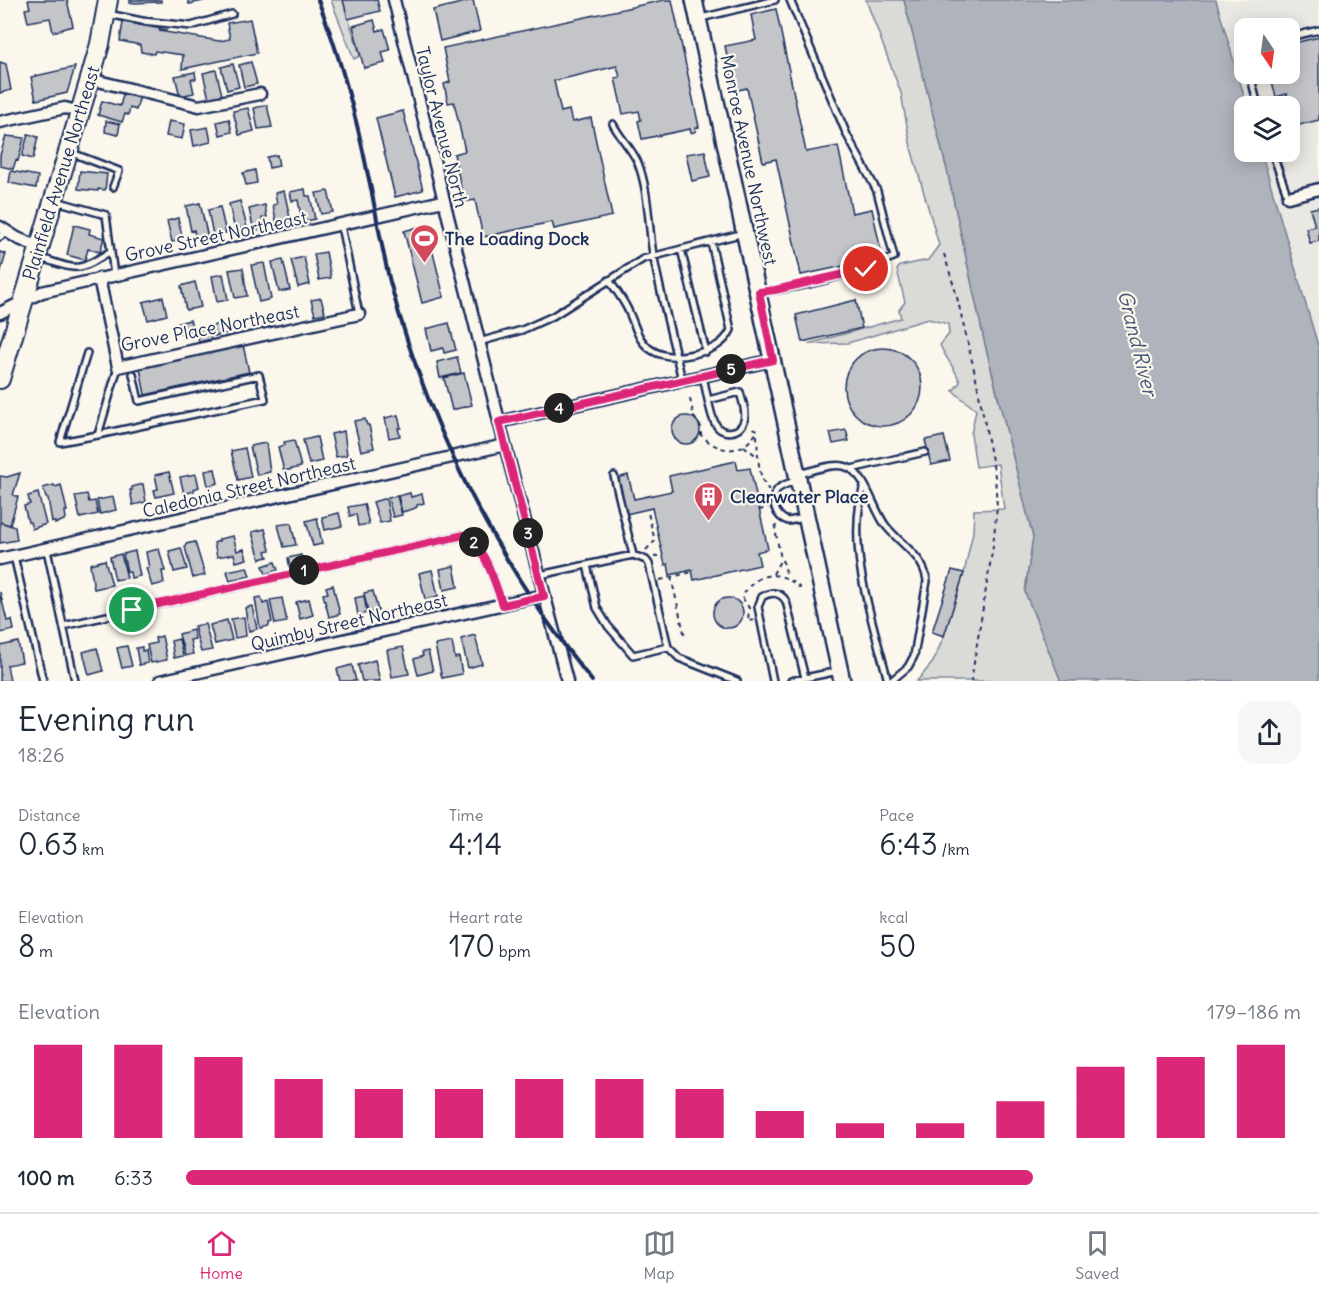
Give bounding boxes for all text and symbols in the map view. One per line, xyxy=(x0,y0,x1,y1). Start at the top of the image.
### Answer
north arrow xyxy=(1234,18,1300,84)
map controls xyxy=(1234,18,1300,162)
street label: Taylor Avenue North xyxy=(411,44,473,210)
street label: Monroe Avenue Northwest xyxy=(715,52,783,268)
street label: Plainfield Avenue Northeast xyxy=(17,63,105,283)
button: layers xyxy=(1234,96,1300,162)
street label: Grove Street Northeast xyxy=(123,205,309,267)
sports icon: The Loading Dock xyxy=(408,222,440,264)
place label: The Loading Dock xyxy=(445,227,589,250)
pin xyxy=(840,243,891,294)
icon: check xyxy=(849,252,882,285)
water label: Grand River xyxy=(1113,288,1164,401)
street label: Grove Place Northeast xyxy=(119,299,301,357)
pin: 5 xyxy=(716,354,746,384)
text: 5 xyxy=(726,359,736,379)
pin: 4 xyxy=(544,393,574,423)
text: 4 xyxy=(554,398,564,418)
street label: Caledonia Street Northeast xyxy=(140,451,358,523)
building icon: Clearwater Place xyxy=(693,480,725,522)
place label: Clearwater Place xyxy=(730,485,869,508)
pin: 3 xyxy=(513,518,543,548)
text: 3 xyxy=(523,523,533,543)
pin: 2 xyxy=(459,527,489,557)
text: 2 xyxy=(470,532,478,552)
pin: 1 xyxy=(289,555,319,585)
text: 1 xyxy=(301,560,307,580)
pin xyxy=(106,584,157,635)
street label: Quimby Street Northeast xyxy=(248,588,450,656)
icon: arrive xyxy=(115,593,148,626)
text: Evening run xyxy=(18,698,194,740)
button: share xyxy=(1238,701,1301,764)
text: 18:26 xyxy=(18,742,64,767)
text: Distance xyxy=(18,805,80,825)
text: Time xyxy=(449,805,483,825)
text: Pace xyxy=(879,805,914,825)
text: 0.63 xyxy=(18,825,78,863)
text: 4:14 xyxy=(449,825,502,863)
text: 6:43 xyxy=(879,825,938,863)
text: km xyxy=(78,839,104,859)
text: /km xyxy=(938,839,970,859)
text: Elevation xyxy=(18,907,84,927)
text: Heart rate xyxy=(449,907,523,927)
text: kcal xyxy=(879,907,908,927)
text: 8 xyxy=(18,927,35,965)
text: 170 xyxy=(449,927,495,965)
text: 50 xyxy=(879,927,916,965)
text: m xyxy=(35,941,53,961)
text: bpm xyxy=(495,941,531,961)
text: Elevation xyxy=(18,999,100,1024)
text: 179–186 m xyxy=(1207,999,1301,1024)
text: 100 m xyxy=(18,1165,75,1190)
text: 6:33 xyxy=(114,1165,153,1190)
tab: Home xyxy=(200,1227,243,1283)
tab: Map xyxy=(643,1227,676,1283)
tab: Saved xyxy=(1075,1227,1119,1283)

